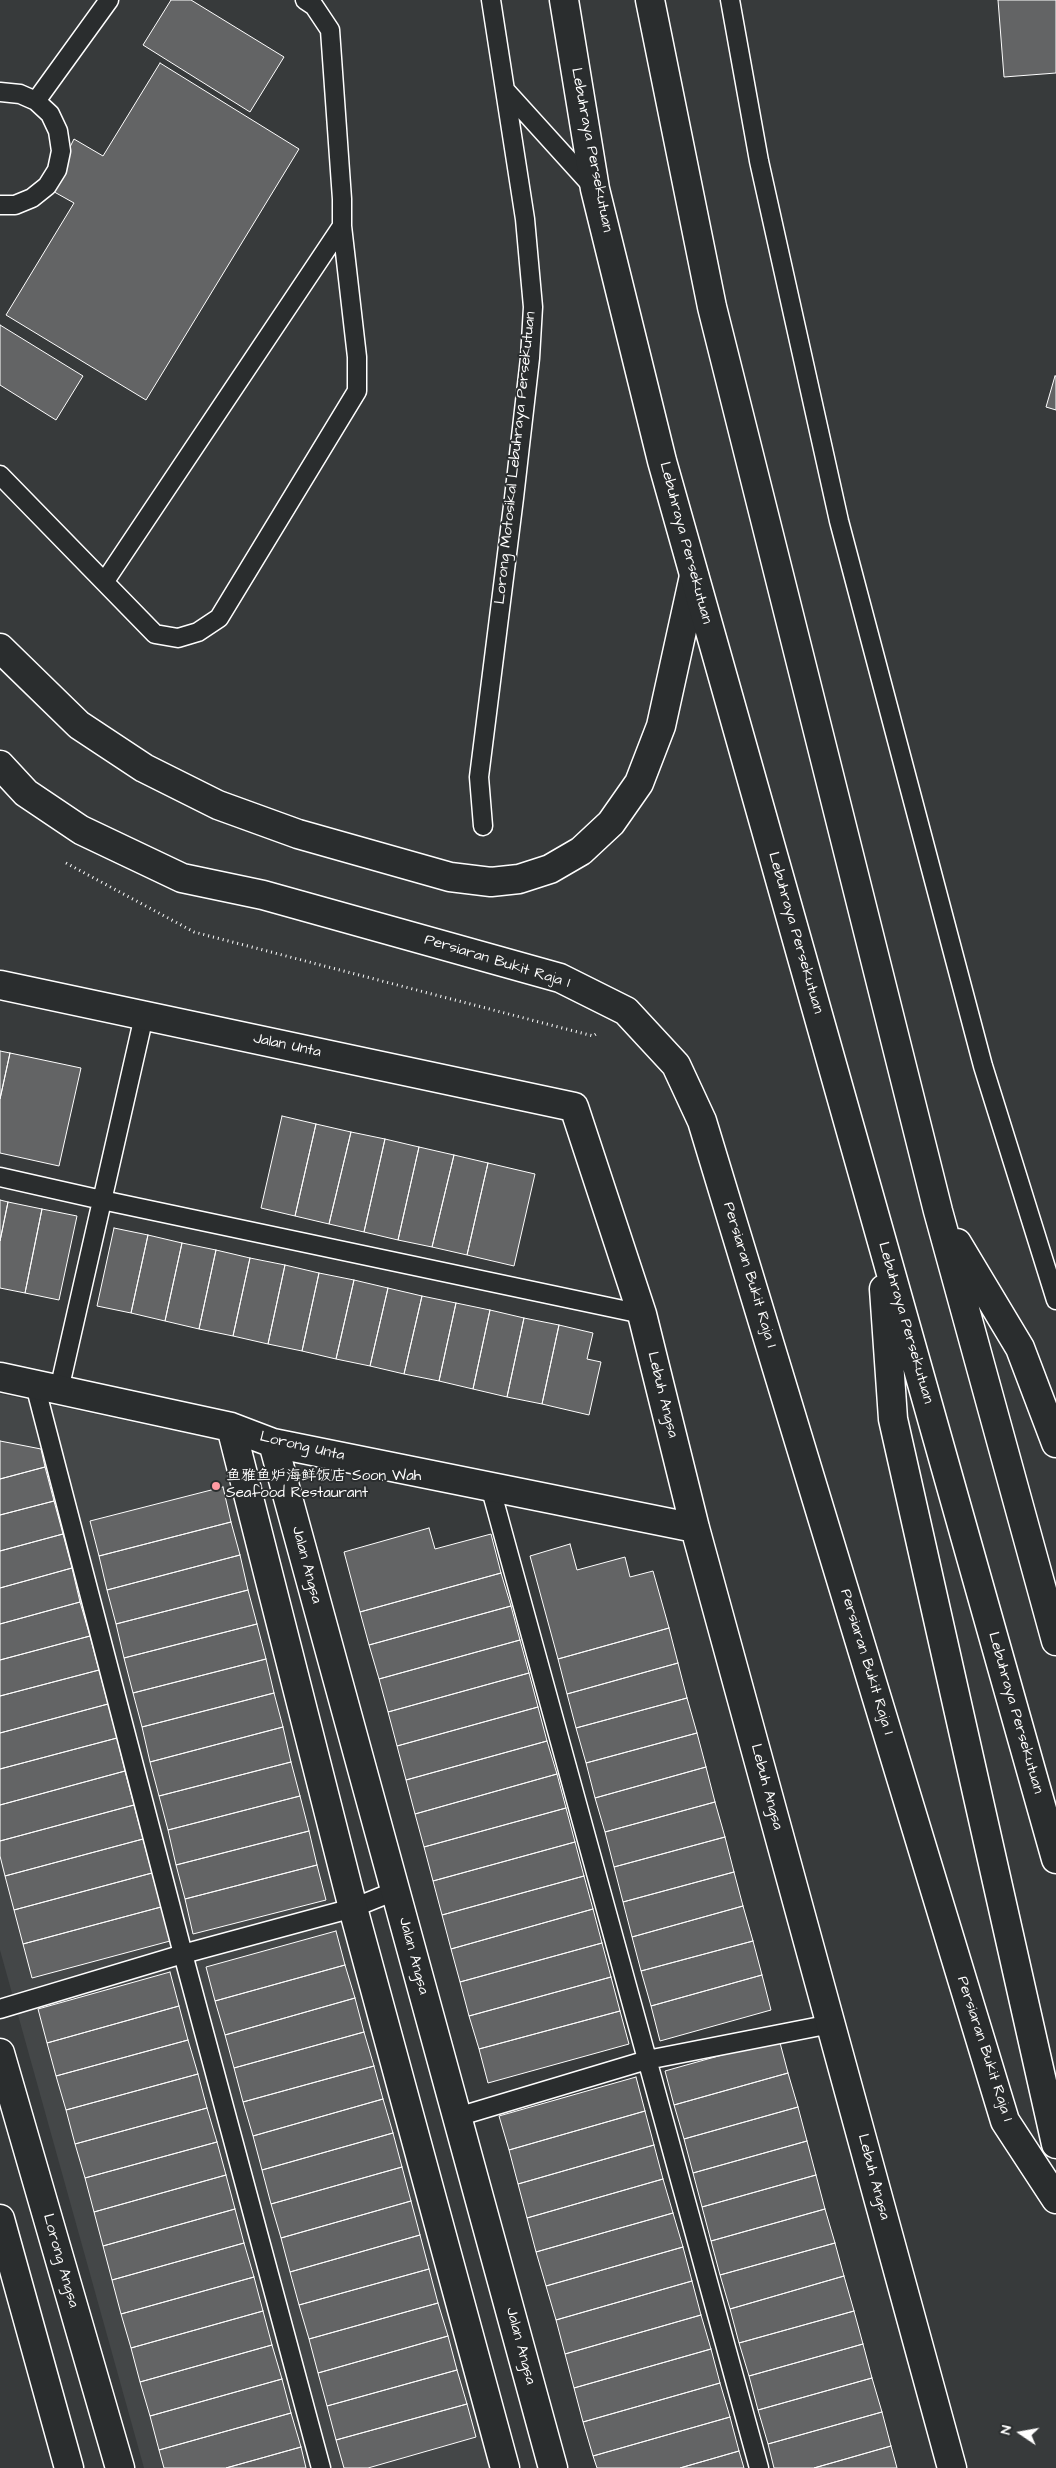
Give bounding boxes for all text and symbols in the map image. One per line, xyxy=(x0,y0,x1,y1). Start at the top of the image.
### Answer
street label: Lebuhraya Persekutuan xyxy=(566,66,616,234)
street label: Lorong Motosikal Lebuhraya Persekutuan xyxy=(492,311,540,605)
street label: Lebuhraya Persekutuan xyxy=(655,460,715,626)
street label: Lebuhraya Persekutuan xyxy=(763,850,827,1016)
street label: Persiaran Bukit Raja 1 xyxy=(422,931,572,993)
street label: Jalan Unta xyxy=(252,1030,322,1062)
street label: Persiaran Bukit Raja 1 xyxy=(718,1200,780,1350)
street label: Lebuhraya Persekutuan xyxy=(873,1240,937,1406)
street label: Lebuh Angsa xyxy=(643,1350,681,1440)
street label: Lorong Unta xyxy=(258,1429,346,1465)
place label: 鱼雅鱼炉海鲜饭店 Soon Wah Seafood Restaurant xyxy=(226,1468,421,1503)
marker: 鱼雅鱼炉海鲜饭店 Soon Wah Seafood Restaurant xyxy=(210,1480,222,1492)
street label: Jalan Angsa xyxy=(287,1524,325,1606)
street label: Persiaran Bukit Raja 1 xyxy=(835,1587,897,1737)
street label: Lebuhraya Persekutuan xyxy=(983,1630,1047,1796)
street label: Lebuh Angsa xyxy=(746,1742,786,1832)
street label: Jalan Angsa xyxy=(394,1915,432,1997)
street label: Persiaran Bukit Raja 1 xyxy=(952,1974,1016,2124)
street label: Lebuh Angsa xyxy=(853,2132,893,2222)
street label: Lorong Angsa xyxy=(38,2212,82,2310)
street label: Jalan Angsa xyxy=(501,2305,539,2387)
north arrow xyxy=(996,2408,1046,2458)
text: N xyxy=(996,2424,1017,2436)

